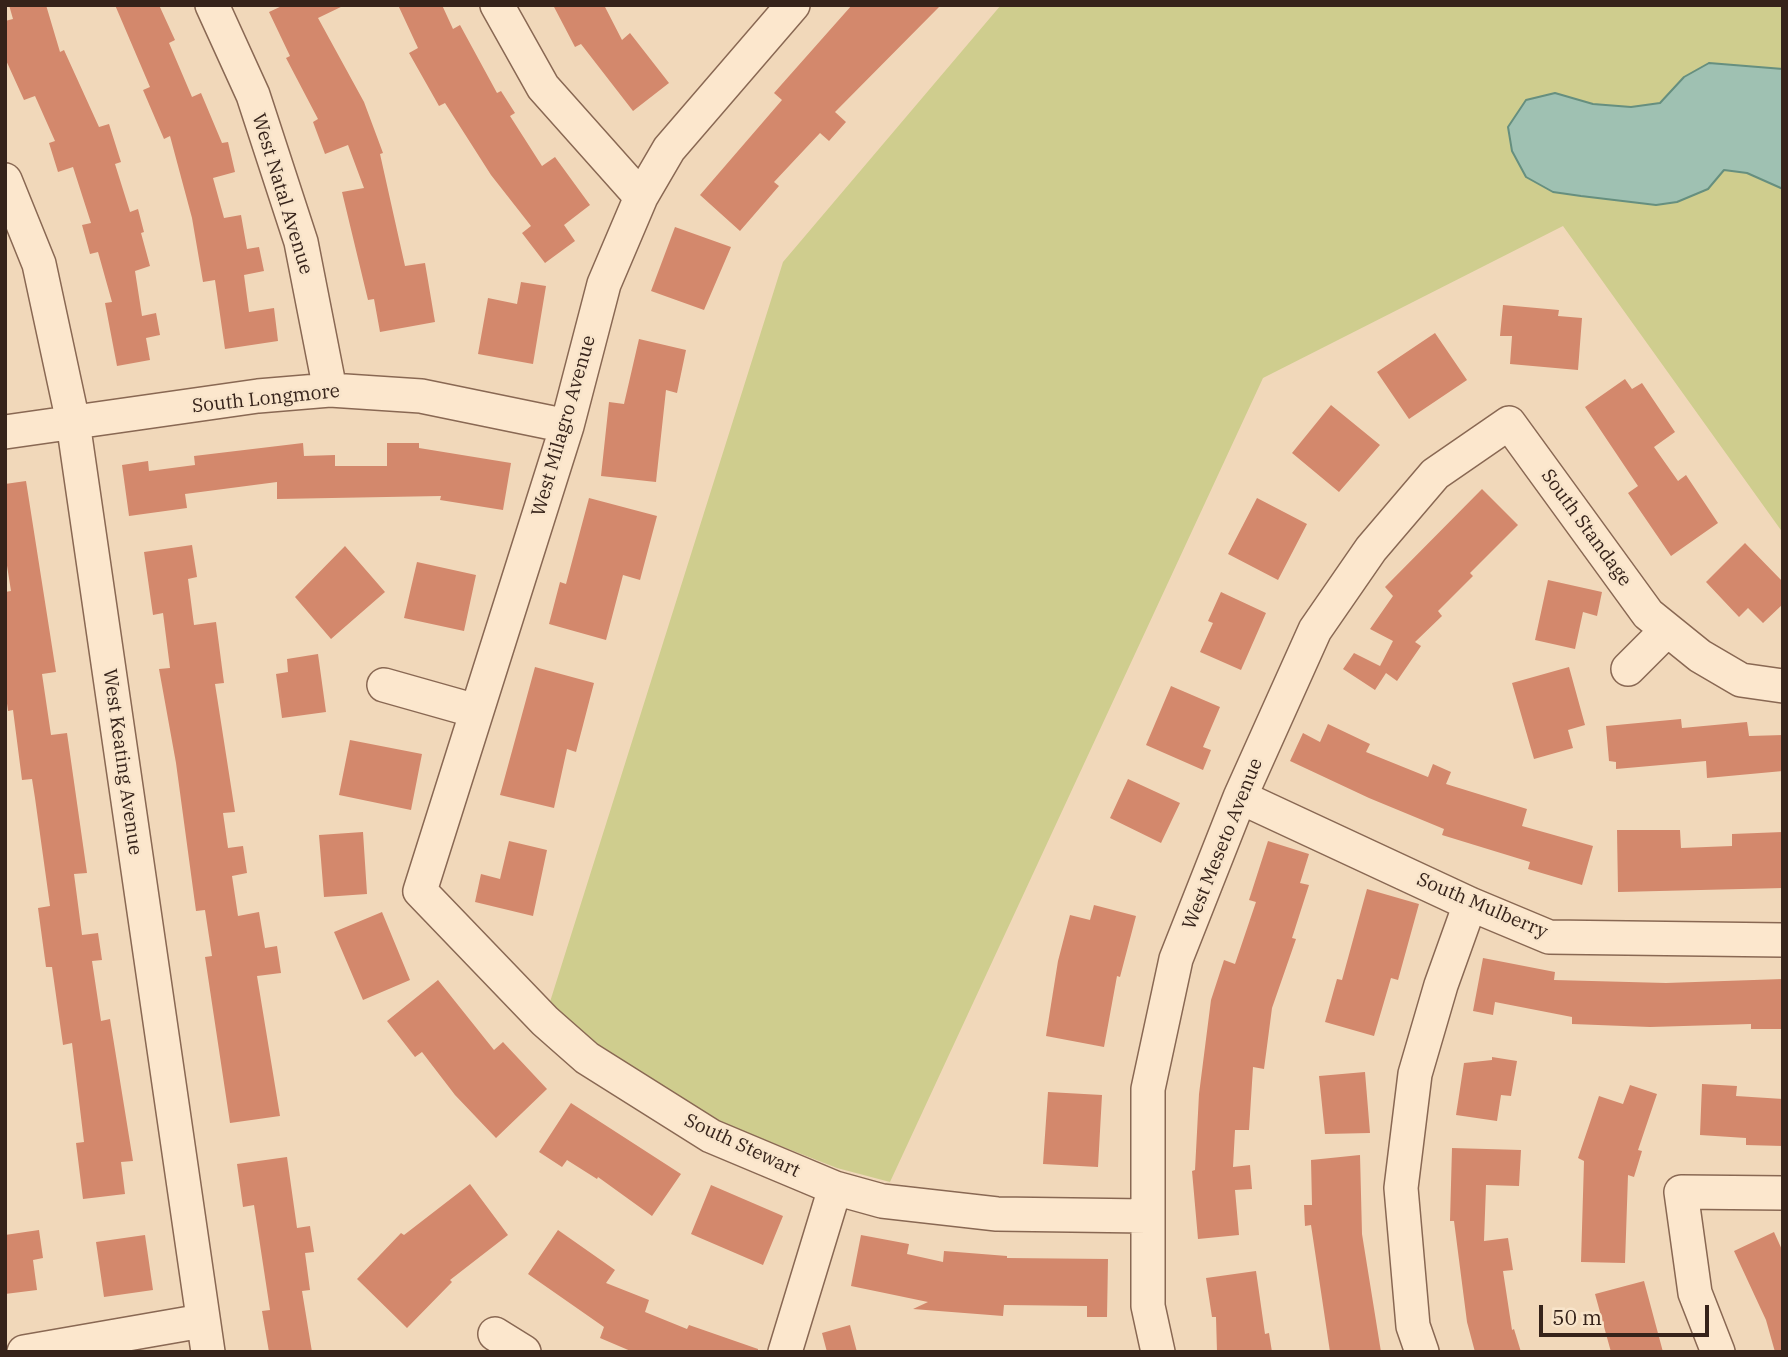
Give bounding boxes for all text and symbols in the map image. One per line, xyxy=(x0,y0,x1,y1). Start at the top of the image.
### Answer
street label: West Natal Avenue xyxy=(247,111,317,277)
street label: West Milagro Avenue xyxy=(527,333,601,519)
street label: South Longmore xyxy=(191,380,341,418)
street label: South Standage xyxy=(1536,465,1636,591)
street label: West Keating Avenue xyxy=(98,667,146,857)
street label: West Meseto Avenue xyxy=(1178,755,1268,933)
street label: South Mulberry xyxy=(1413,868,1551,944)
street label: South Stewart xyxy=(681,1109,803,1183)
scale bar xyxy=(1543,1290,1713,1334)
text: 50 m xyxy=(1552,1303,1602,1331)

